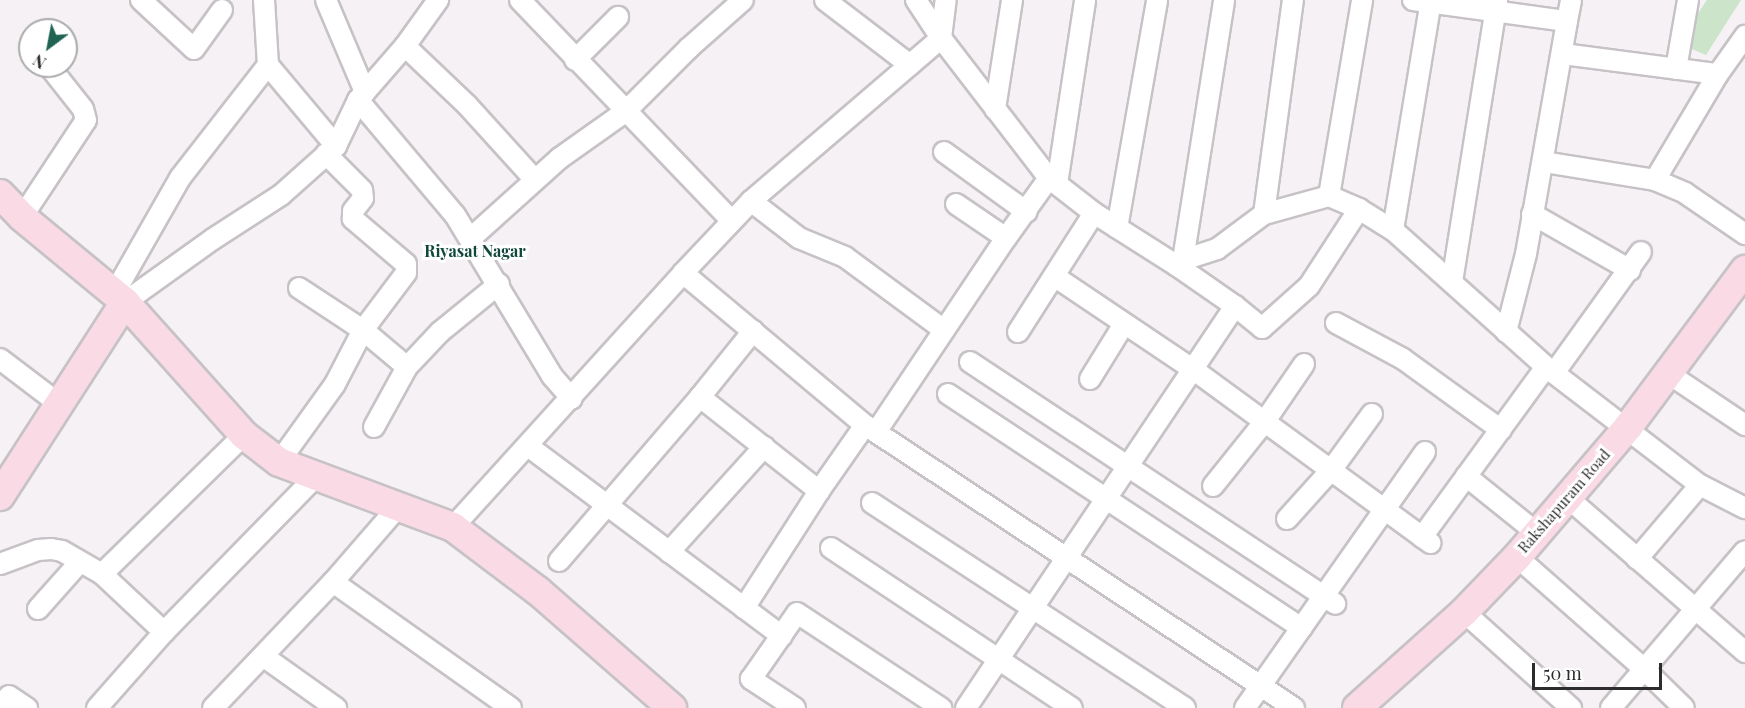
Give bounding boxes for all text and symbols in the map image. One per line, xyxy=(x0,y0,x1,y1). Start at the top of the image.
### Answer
north arrow xyxy=(18,18,78,78)
text: N xyxy=(29,50,50,74)
district label: Riyasat Nagar xyxy=(424,241,526,261)
street label: Rakshapuram Road xyxy=(1514,446,1614,556)
scale bar xyxy=(1535,651,1666,689)
text: 50 m xyxy=(1543,661,1582,685)

